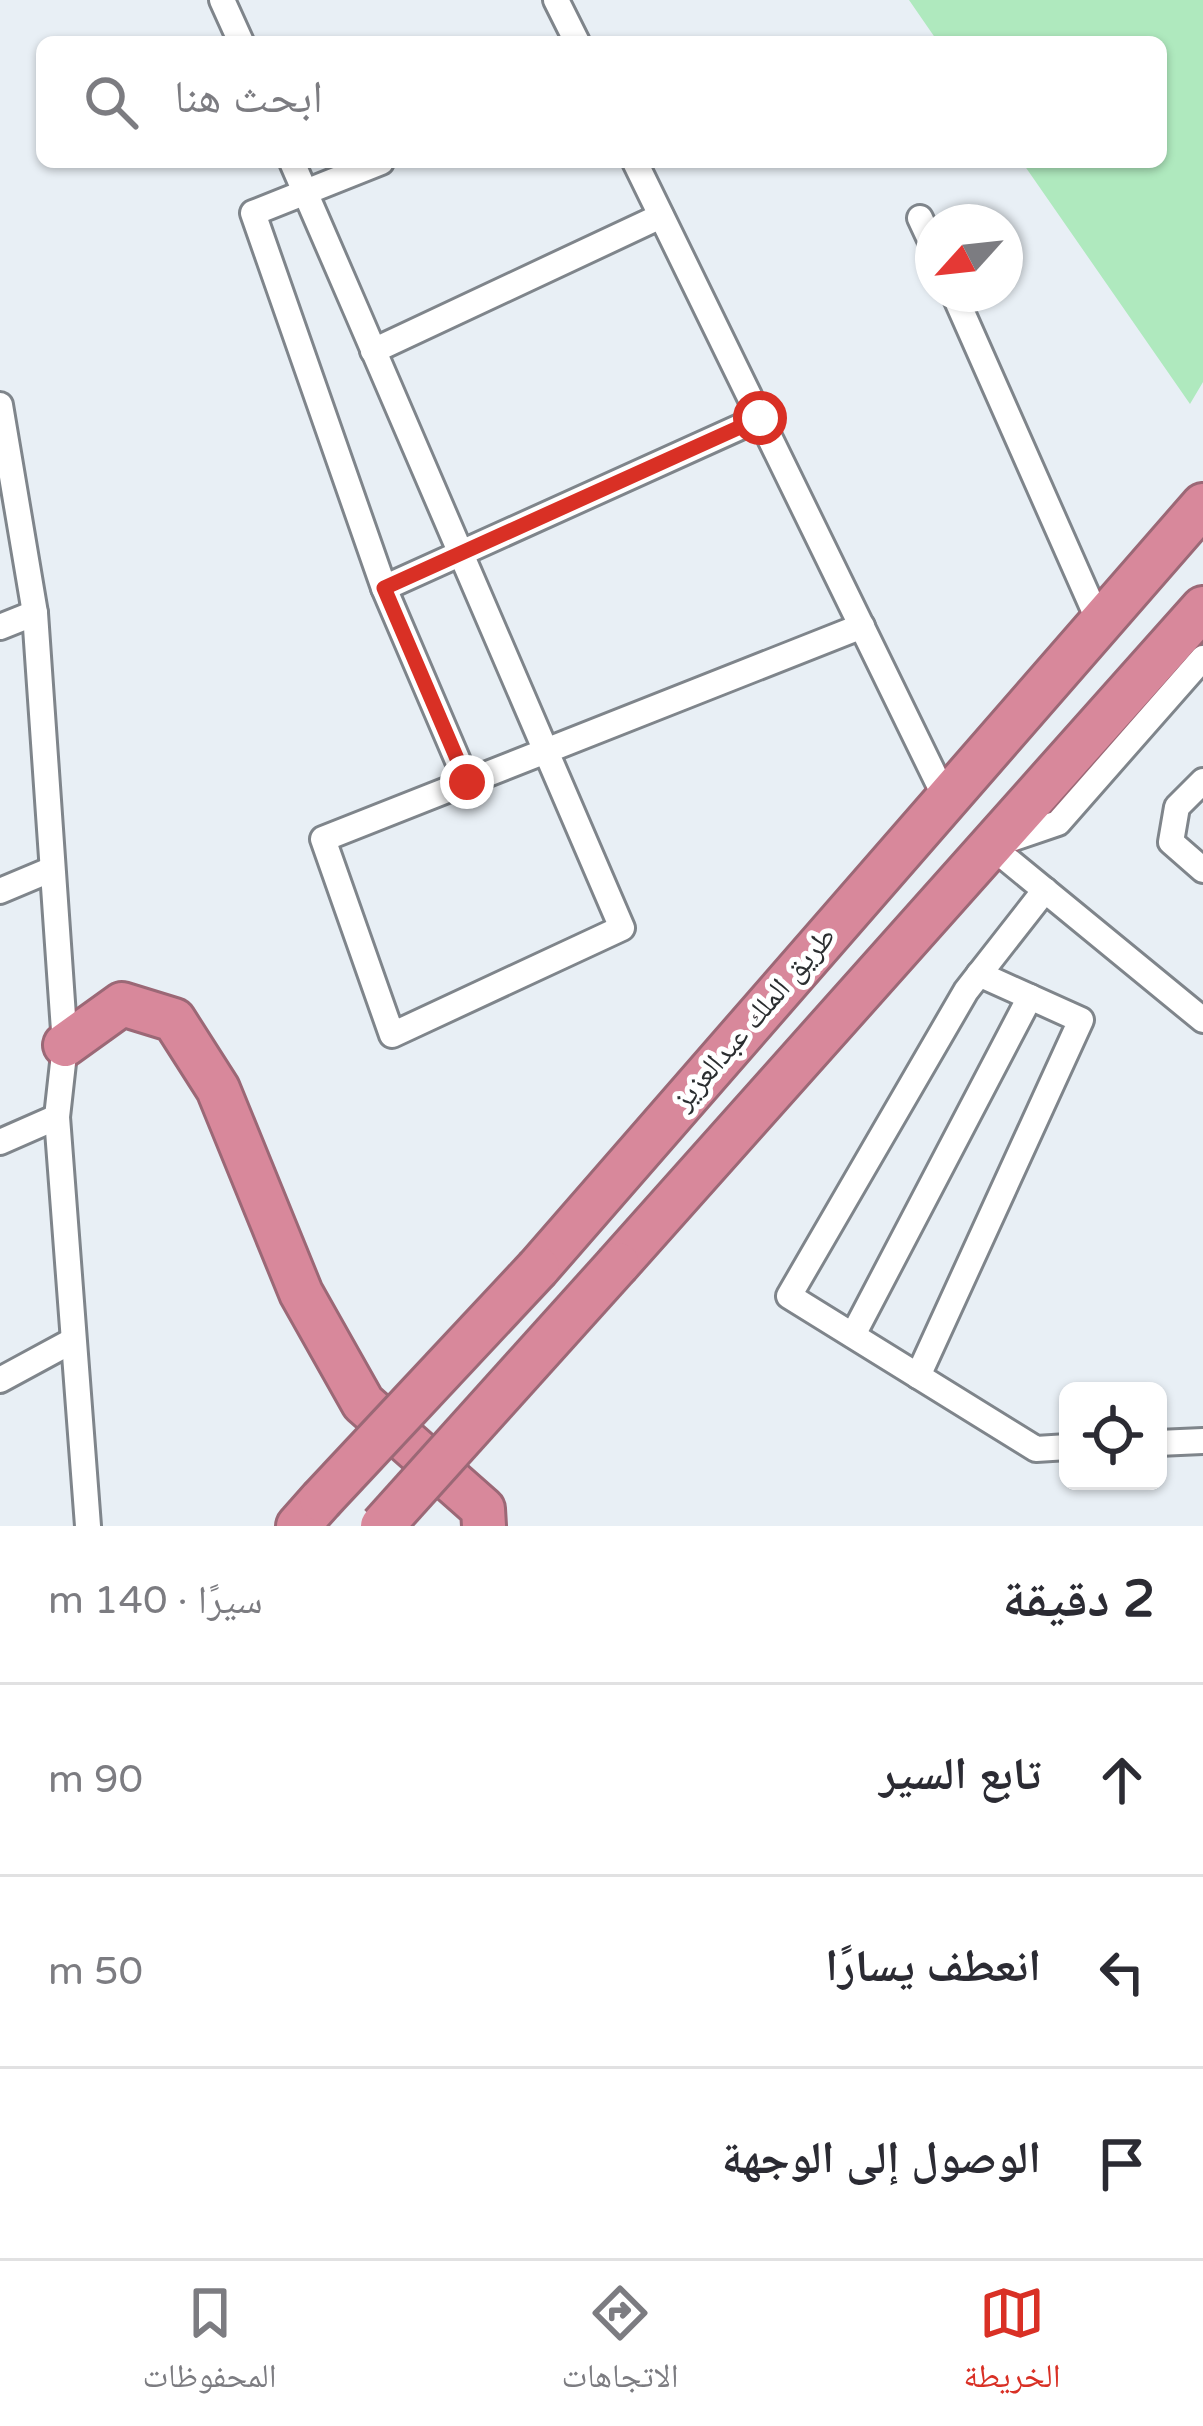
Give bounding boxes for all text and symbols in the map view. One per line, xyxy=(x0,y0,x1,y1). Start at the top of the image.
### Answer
search box xyxy=(36,36,1167,168)
icon: search xyxy=(78,69,144,135)
text: ابحث هنا xyxy=(174,71,323,125)
north arrow xyxy=(915,204,1023,312)
route start xyxy=(733,391,787,445)
route end xyxy=(440,755,494,809)
street label: طريق الملك عبدالعزيز xyxy=(664,919,844,1118)
map controls xyxy=(1059,1382,1167,1490)
button: locate xyxy=(1059,1382,1167,1490)
text: 2 دقيقة xyxy=(1003,1569,1155,1631)
text: سيرًا · 140 m xyxy=(48,1577,263,1624)
icon: ahead xyxy=(1089,1747,1155,1813)
text: تابع السير xyxy=(879,1748,1041,1802)
text: 90 m xyxy=(48,1756,143,1803)
icon: left xyxy=(1089,1939,1155,2005)
text: انعطف يسارًا xyxy=(825,1940,1041,1994)
text: 50 m xyxy=(48,1948,143,1995)
icon: arrive xyxy=(1089,2131,1155,2197)
text: الوصول إلى الوجهة xyxy=(722,2132,1041,2186)
tab: المحفوظات xyxy=(142,2280,277,2408)
tab: الاتجاهات xyxy=(561,2280,679,2408)
tab: الخريطة xyxy=(963,2280,1061,2408)

